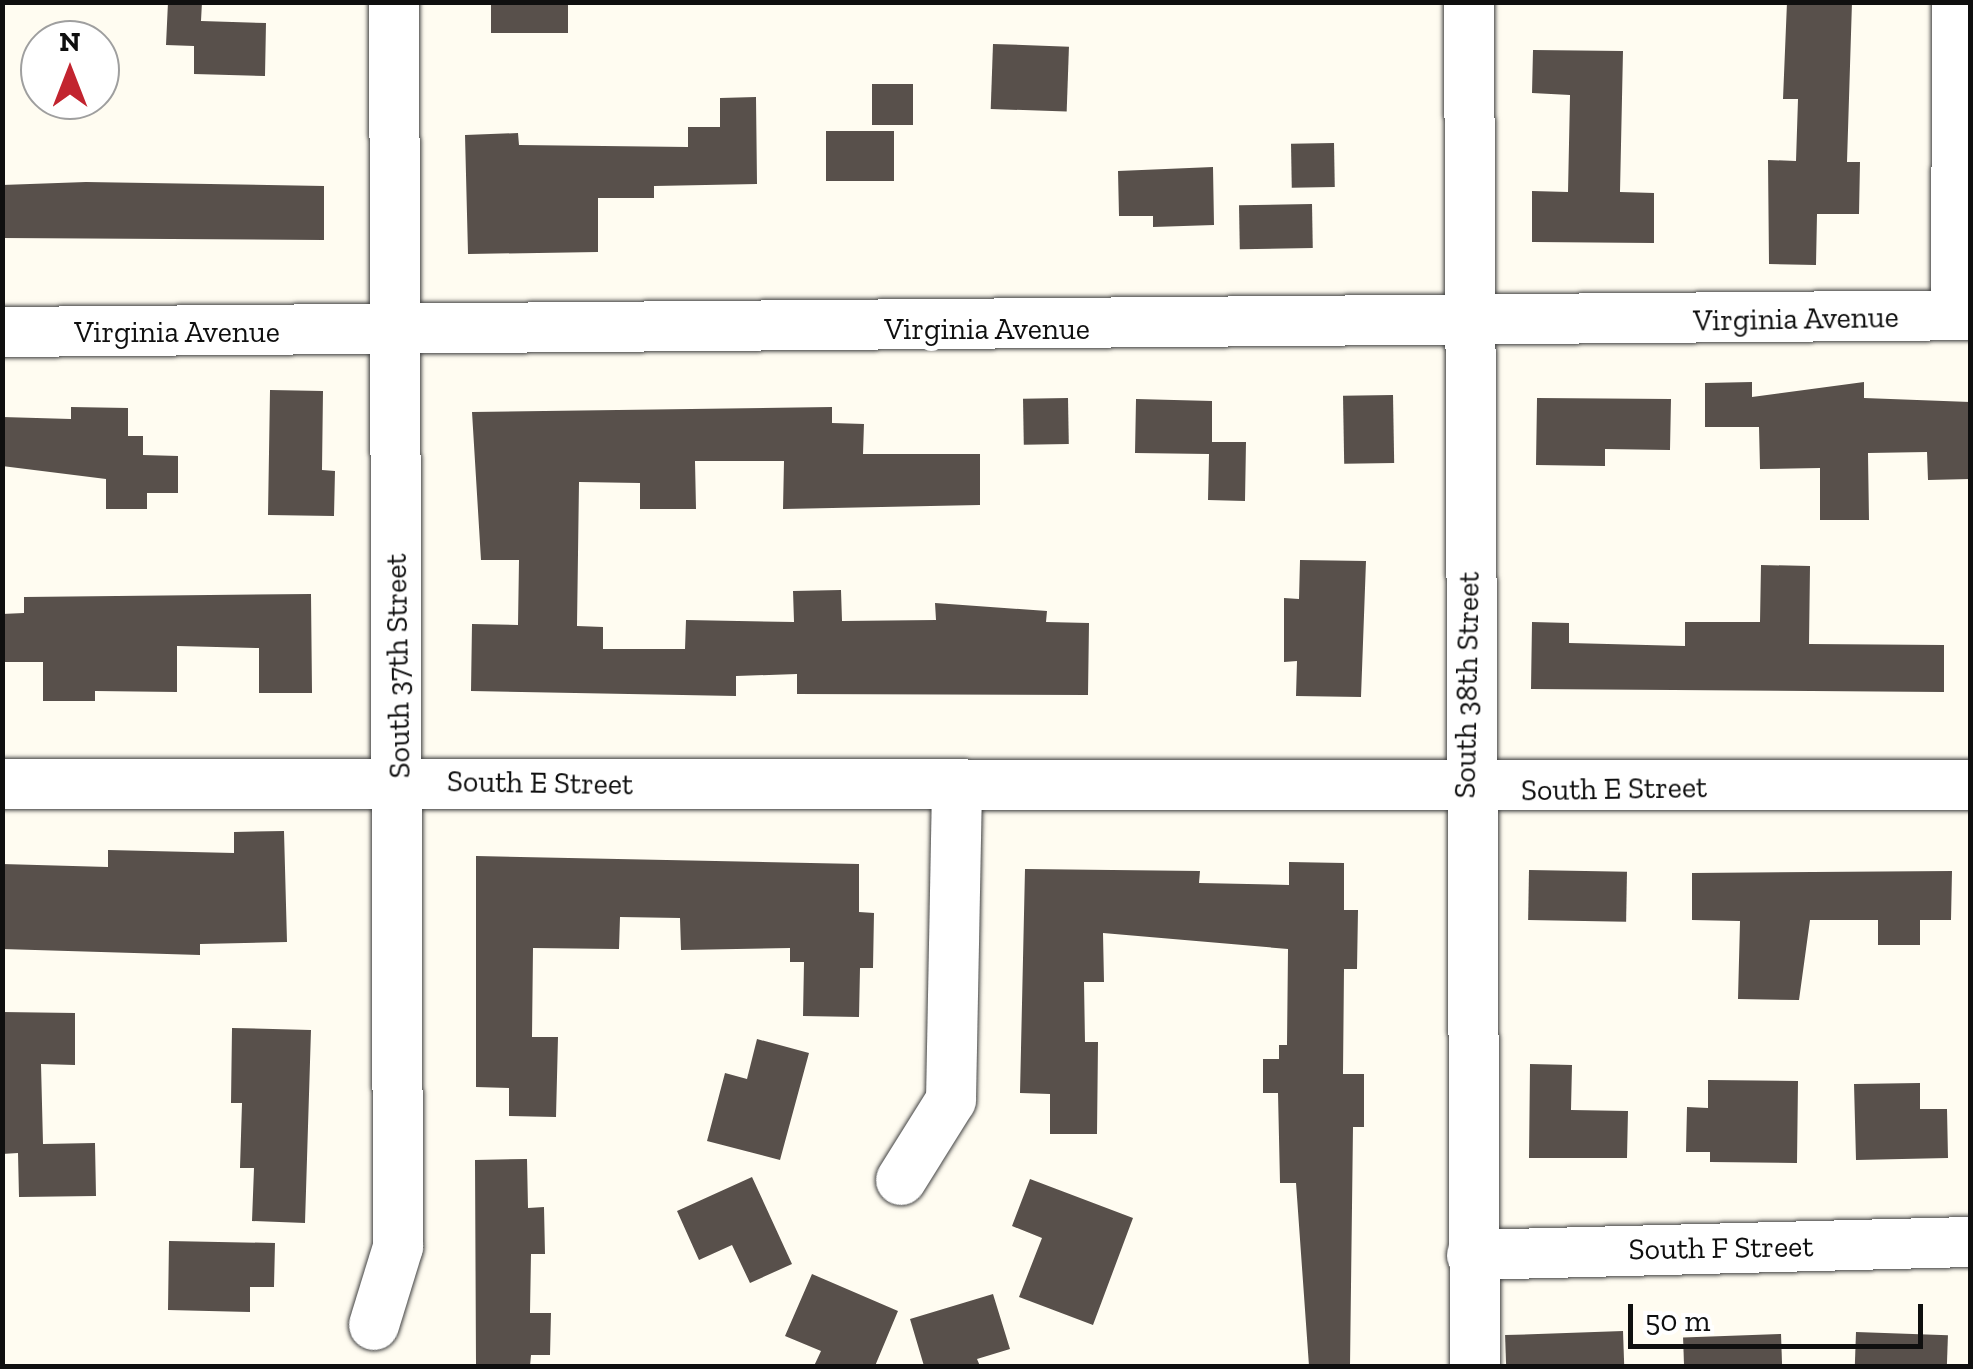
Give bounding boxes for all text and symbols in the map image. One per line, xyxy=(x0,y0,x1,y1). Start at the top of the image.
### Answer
north arrow xyxy=(20,20,120,120)
text: N xyxy=(59,25,81,58)
street label: Virginia Avenue xyxy=(1692,299,1900,339)
street label: Virginia Avenue xyxy=(884,311,1090,347)
street label: Virginia Avenue xyxy=(74,314,280,350)
street label: South 37th Street xyxy=(378,553,418,779)
street label: South 38th Street xyxy=(1447,571,1487,799)
street label: South E Street xyxy=(446,763,634,803)
street label: South E Street xyxy=(1520,769,1708,809)
street label: South F Street xyxy=(1628,1228,1814,1268)
scale bar xyxy=(1633,1284,1928,1346)
text: 50 m xyxy=(1645,1303,1710,1339)

